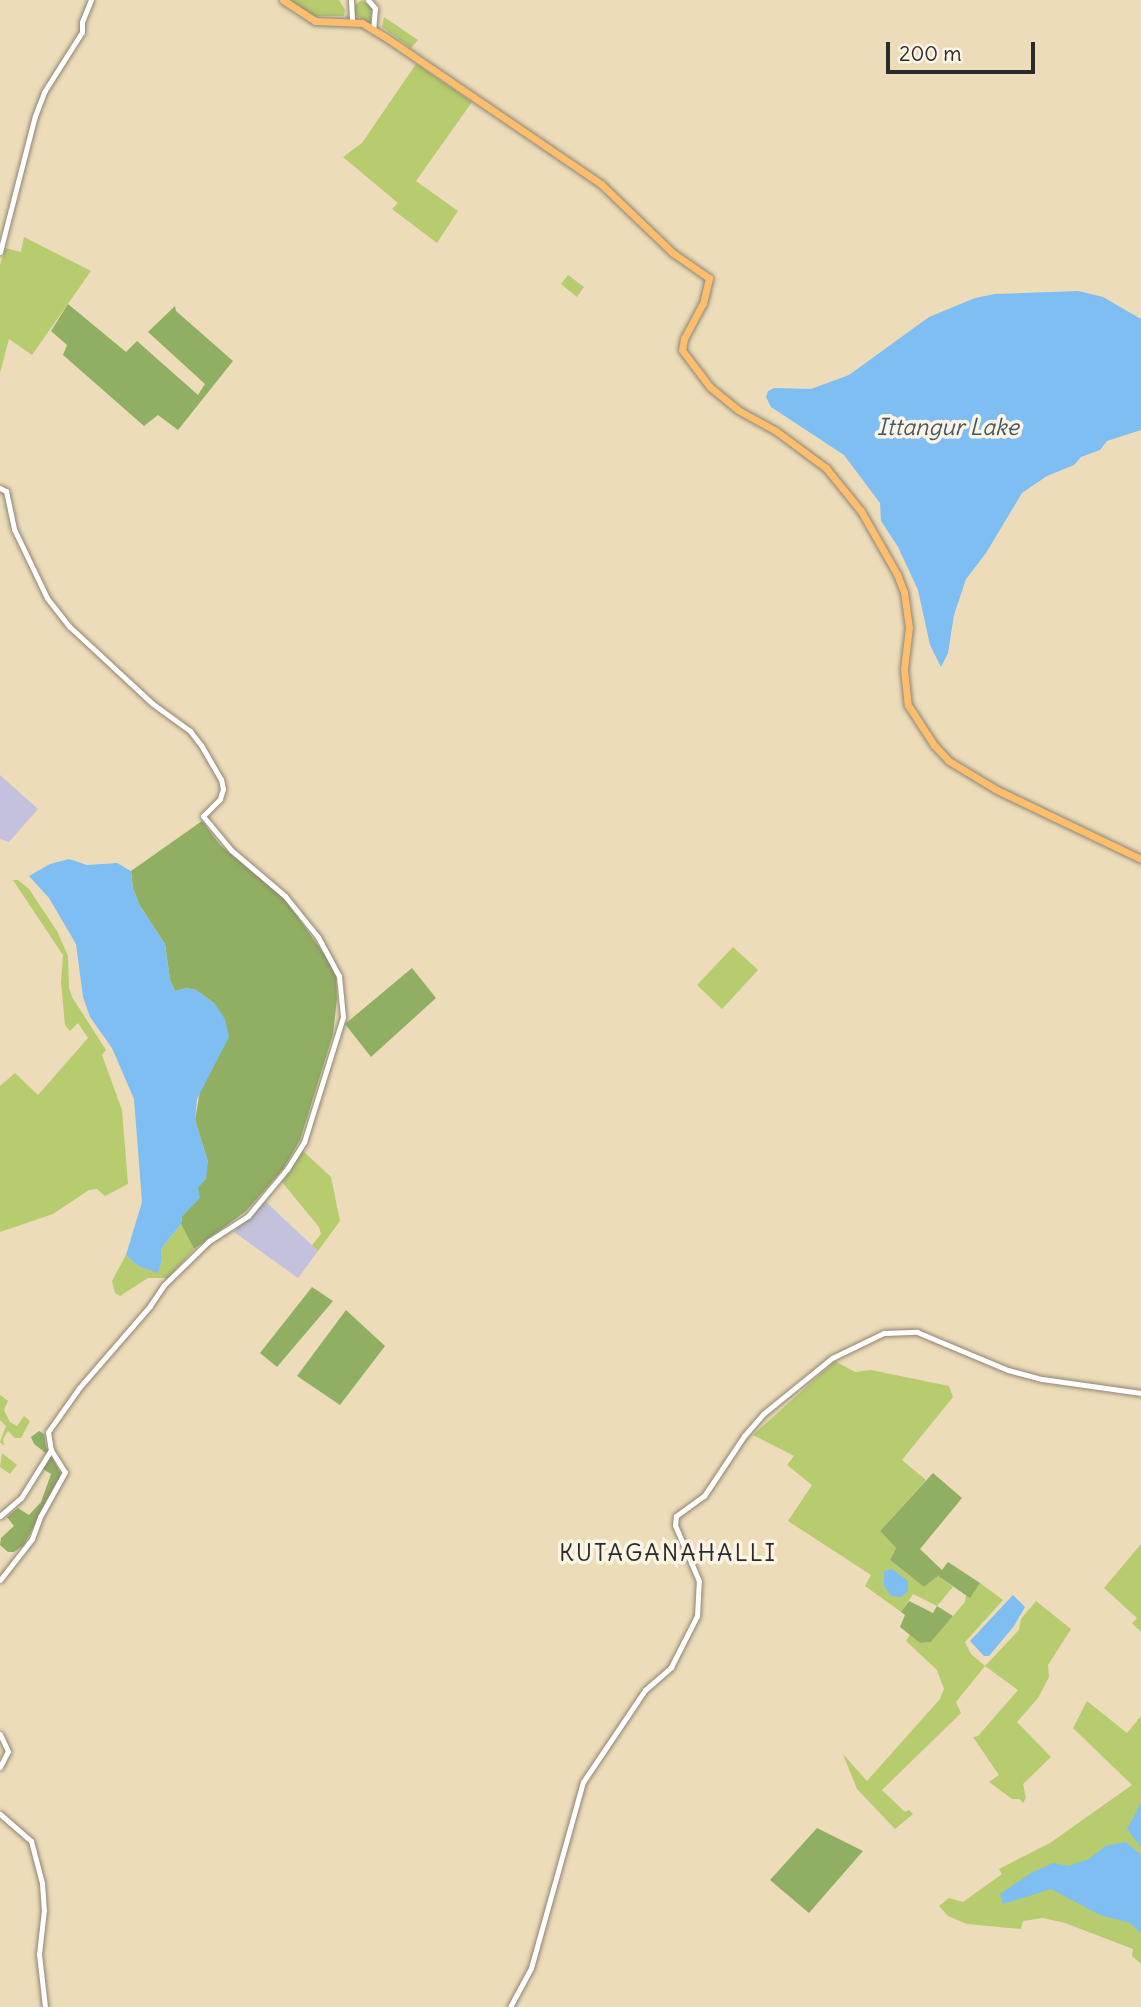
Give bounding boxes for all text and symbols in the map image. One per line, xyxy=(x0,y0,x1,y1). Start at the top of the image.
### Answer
scale bar xyxy=(889,28,1038,72)
text: 200 m xyxy=(899,40,962,67)
water label: Ittangur Lake xyxy=(877,413,1019,441)
district label: KUTAGANAHALLI xyxy=(561,1539,775,1567)

